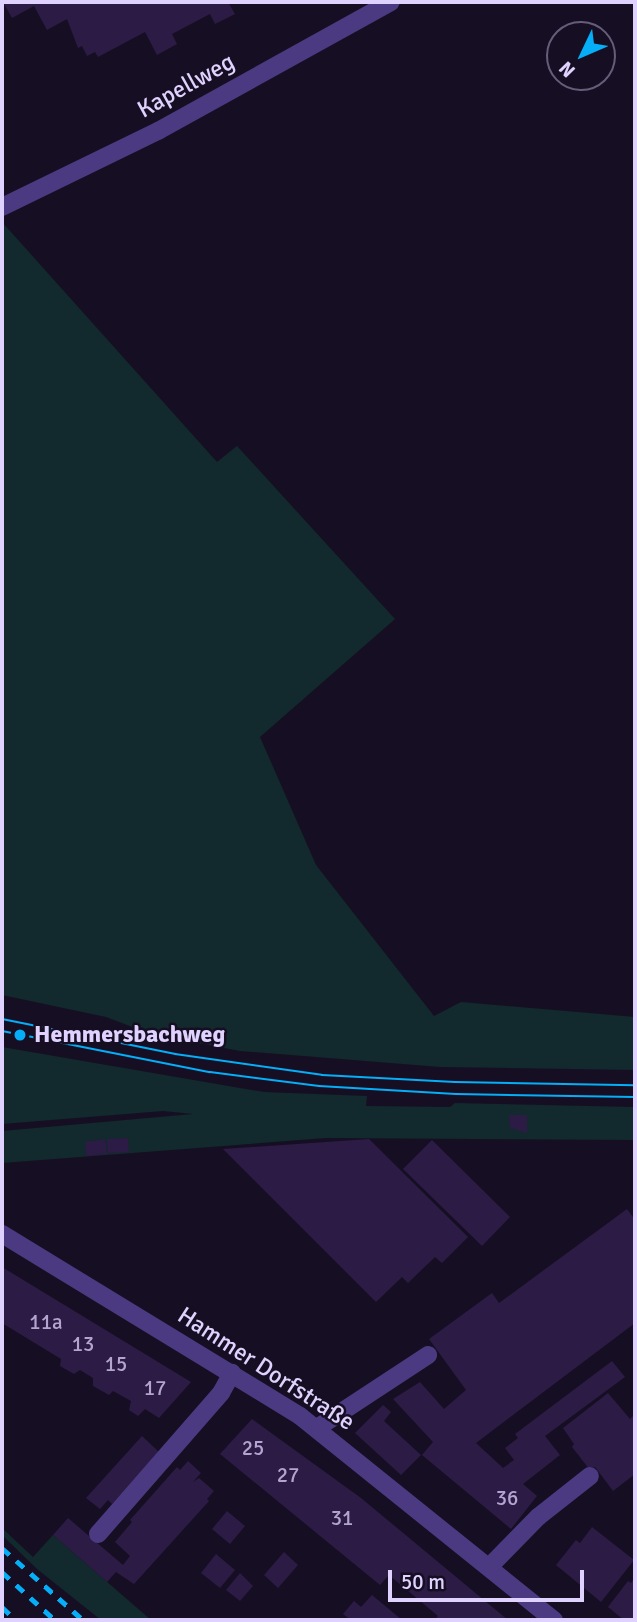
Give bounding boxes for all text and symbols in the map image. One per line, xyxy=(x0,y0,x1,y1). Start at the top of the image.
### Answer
north arrow xyxy=(546,21,616,91)
street label: Kapellweg xyxy=(132,48,240,124)
text: N xyxy=(554,56,581,82)
place label: Hemmersbachweg xyxy=(34,1021,225,1049)
marker: Hemmersbachweg xyxy=(12,1027,28,1043)
street label: Hammer Dorfstraße xyxy=(172,1301,360,1437)
house number: 11a xyxy=(29,1309,63,1335)
house number: 13 xyxy=(72,1331,94,1357)
house number: 15 xyxy=(105,1351,127,1377)
house number: 17 xyxy=(144,1375,166,1401)
house number: 25 xyxy=(242,1435,264,1461)
house number: 27 xyxy=(277,1462,299,1488)
house number: 36 xyxy=(496,1485,518,1511)
house number: 31 xyxy=(331,1505,353,1531)
scale bar xyxy=(392,1556,588,1600)
text: 50 m xyxy=(401,1569,445,1595)

